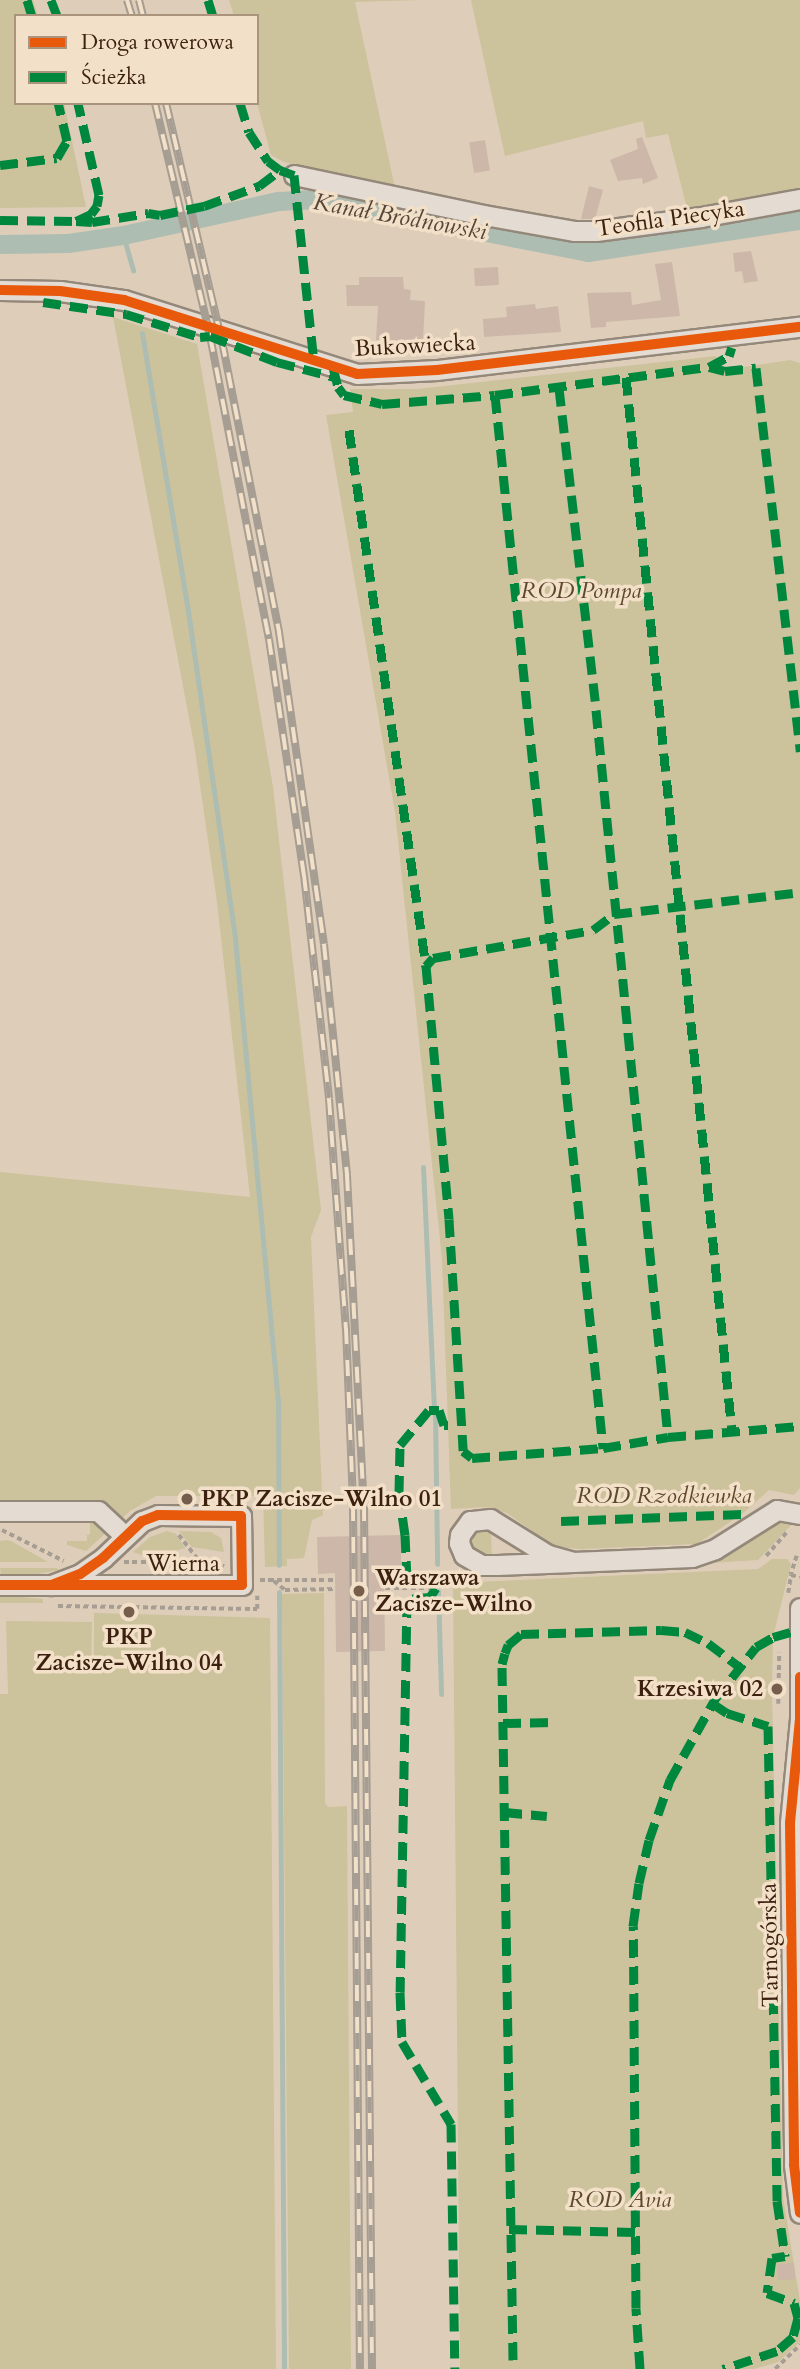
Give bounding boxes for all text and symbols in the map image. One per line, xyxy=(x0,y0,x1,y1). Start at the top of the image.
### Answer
legend xyxy=(14,14,259,105)
text: Droga rowerowa xyxy=(81,28,234,57)
text: Ścieżka xyxy=(81,63,146,92)
water label: Kanał Bródnowski xyxy=(311,188,489,246)
street label: Teofila Piecyka xyxy=(594,195,746,243)
street label: Bukowiecka xyxy=(354,329,476,363)
park label: ROD Pompa xyxy=(520,577,642,605)
park label: ROD Rzodkiewka xyxy=(576,1482,752,1510)
place label: PKP Zacisze-Wilno 01 xyxy=(201,1485,442,1513)
marker: PKP Zacisze-Wilno 01 xyxy=(179,1491,195,1507)
street label: Wierna xyxy=(146,1550,220,1578)
place label: Warszawa Zacisze-Wilno xyxy=(375,1564,533,1618)
marker: Warszawa Zacisze-Wilno xyxy=(349,1581,369,1601)
marker: PKP Zacisze-Wilno 04 xyxy=(121,1604,137,1620)
place label: PKP Zacisze-Wilno 04 xyxy=(35,1623,223,1677)
place label: Krzesiwa 02 xyxy=(637,1675,763,1703)
marker: Krzesiwa 02 xyxy=(769,1681,785,1697)
street label: Tarnogórska xyxy=(755,1883,785,2007)
park label: ROD Avia xyxy=(568,2186,672,2214)

